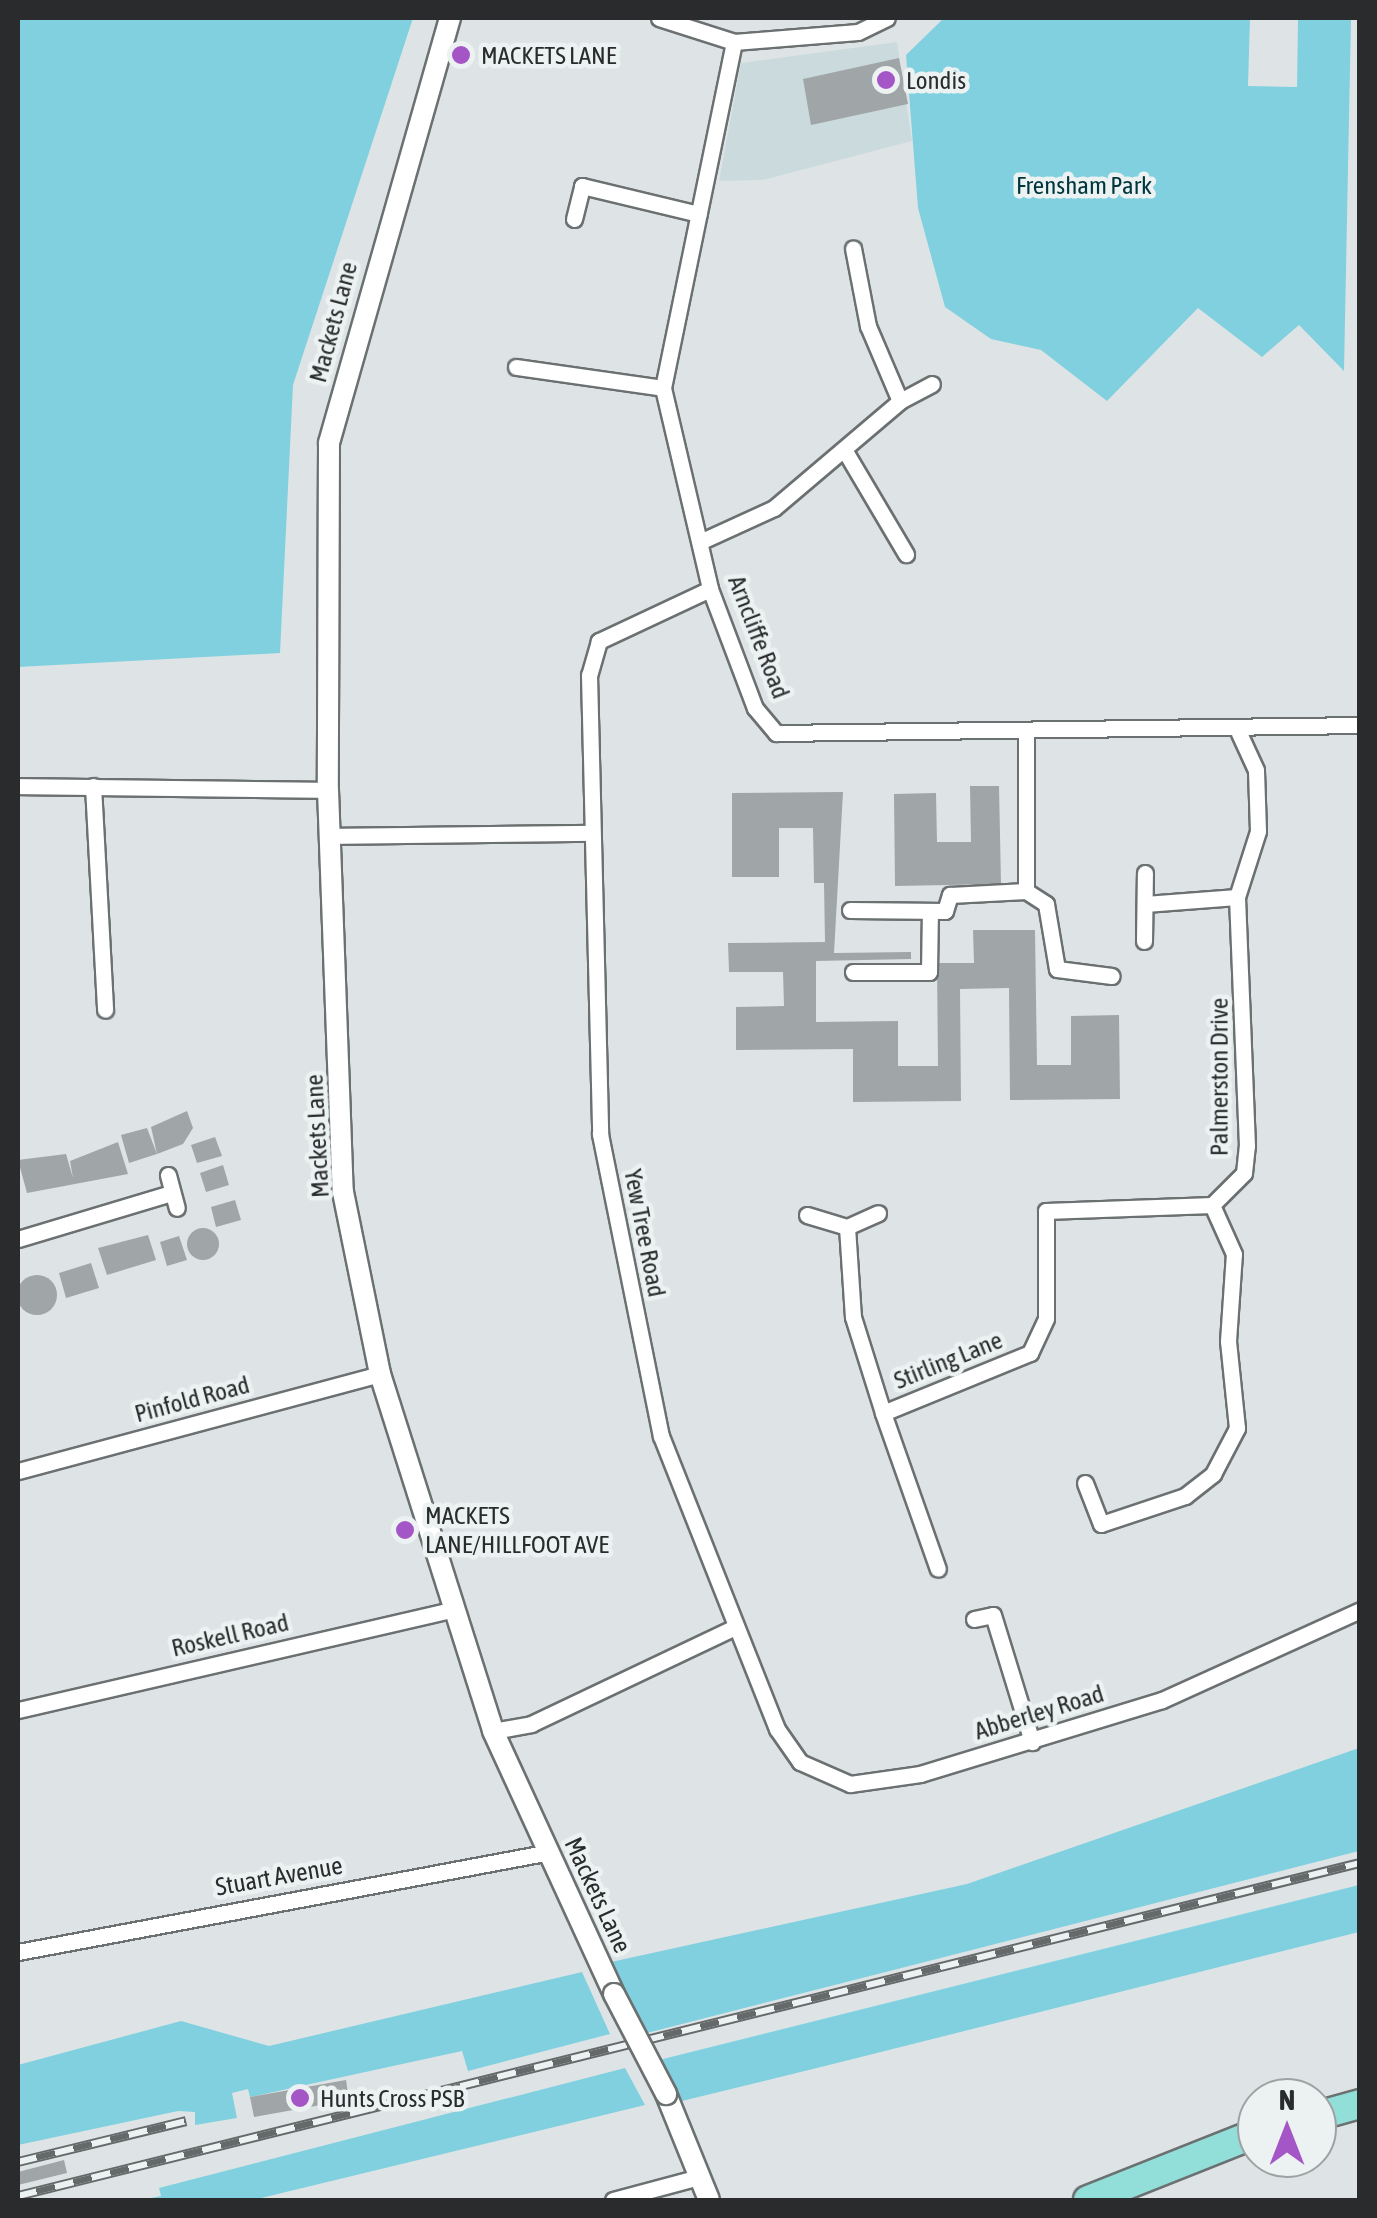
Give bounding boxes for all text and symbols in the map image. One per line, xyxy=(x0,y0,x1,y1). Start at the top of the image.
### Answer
place label: MACKETS LANE xyxy=(481,40,616,70)
marker: MACKETS LANE xyxy=(450,44,472,66)
place label: Londis xyxy=(906,65,966,95)
marker: Londis xyxy=(875,69,897,91)
park label: Frensham Park xyxy=(1016,170,1152,200)
street label: Mackets Lane xyxy=(303,258,363,386)
street label: Arncliffe Road xyxy=(722,571,796,703)
street label: Palmerston Drive xyxy=(1204,998,1234,1156)
street label: Mackets Lane xyxy=(299,1073,335,1199)
street label: Yew Tree Road xyxy=(618,1167,672,1299)
street label: Stirling Lane xyxy=(889,1325,1007,1395)
street label: Pinfold Road xyxy=(131,1369,253,1429)
place label: MACKETS LANE/HILLFOOT AVE xyxy=(425,1501,609,1560)
marker: MACKETS LANE/HILLFOOT AVE xyxy=(394,1519,416,1541)
street label: Roskell Road xyxy=(168,1607,292,1663)
street label: Abberley Road xyxy=(971,1678,1107,1746)
street label: Mackets Lane xyxy=(558,1833,638,1957)
street label: Stuart Avenue xyxy=(213,1850,345,1902)
north arrow xyxy=(1237,2078,1337,2178)
place label: Hunts Cross PSB xyxy=(320,2083,464,2113)
text: N xyxy=(1279,2084,1295,2116)
marker: Hunts Cross PSB xyxy=(289,2087,311,2109)

